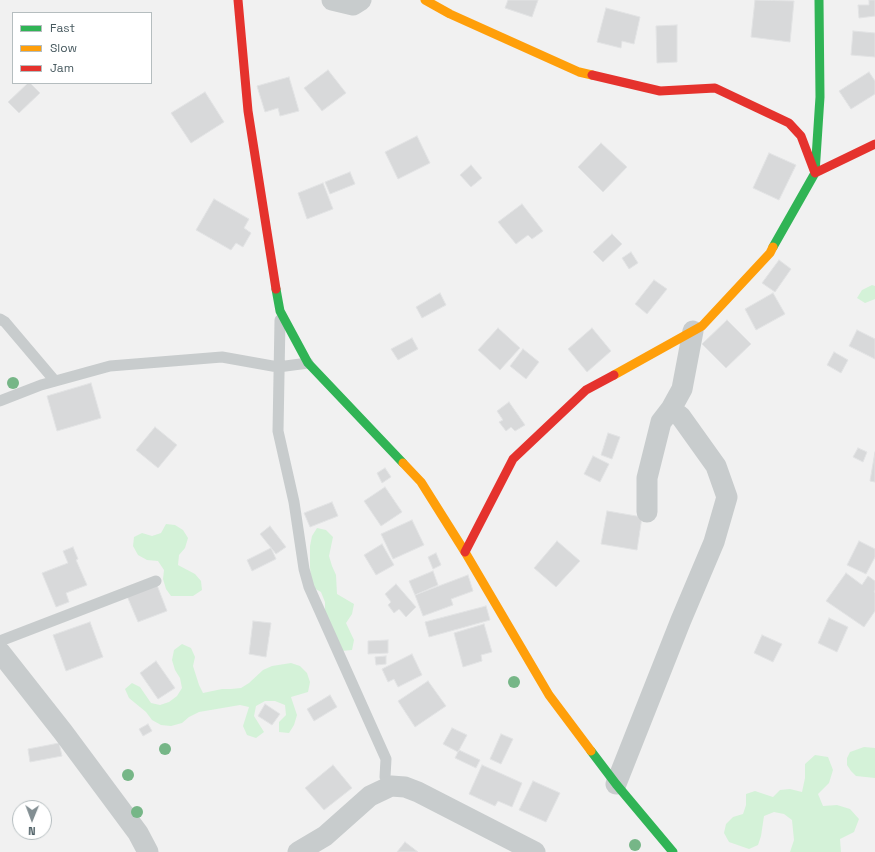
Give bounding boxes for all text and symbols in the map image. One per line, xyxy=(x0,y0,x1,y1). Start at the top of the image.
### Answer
legend xyxy=(12,12,152,84)
text: Fast xyxy=(50,20,75,36)
text: Slow xyxy=(50,40,77,56)
text: Jam xyxy=(50,60,74,76)
north arrow xyxy=(12,800,52,840)
text: N xyxy=(28,824,36,838)

